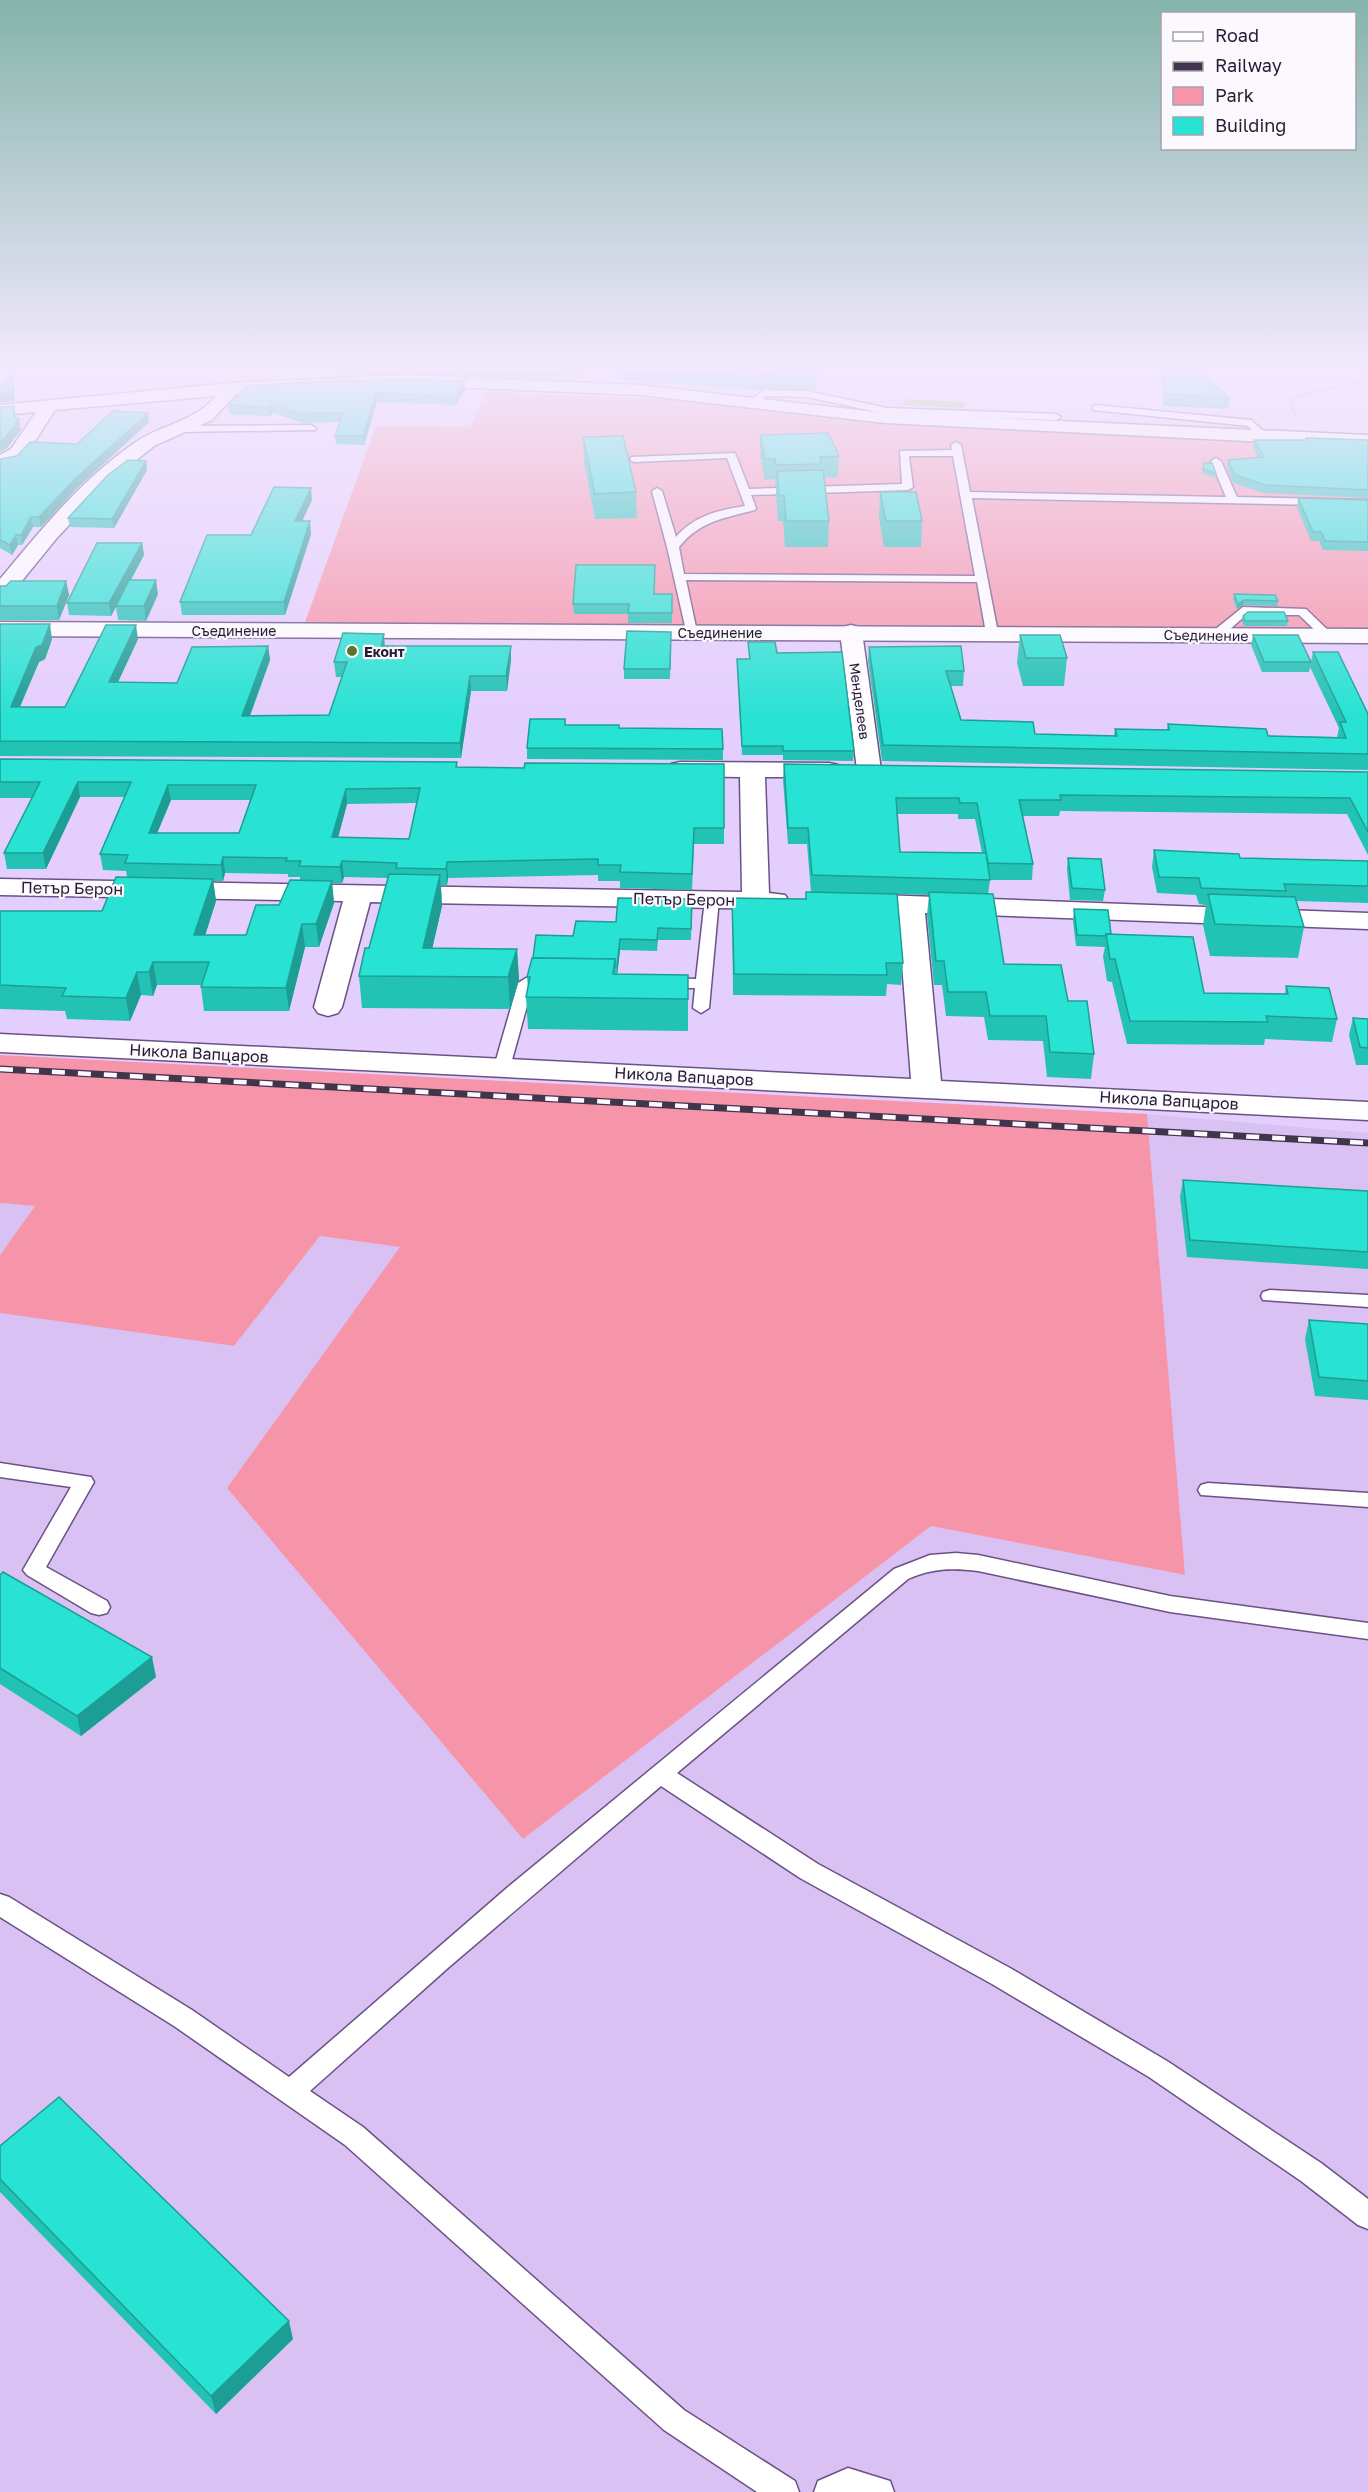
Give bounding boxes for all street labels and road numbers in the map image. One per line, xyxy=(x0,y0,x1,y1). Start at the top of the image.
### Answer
street label: Съединение xyxy=(192,622,276,639)
street label: Съединение xyxy=(678,624,762,641)
street label: Съединение xyxy=(1163,626,1249,644)
street label: Менделеев xyxy=(846,661,874,741)
street label: Петър Берон xyxy=(21,877,123,899)
street label: Петър Берон xyxy=(633,888,735,910)
street label: Никола Вапцаров xyxy=(129,1039,269,1067)
street label: Никола Вапцаров xyxy=(614,1062,754,1090)
street label: Никола Вапцаров xyxy=(1099,1086,1239,1114)

